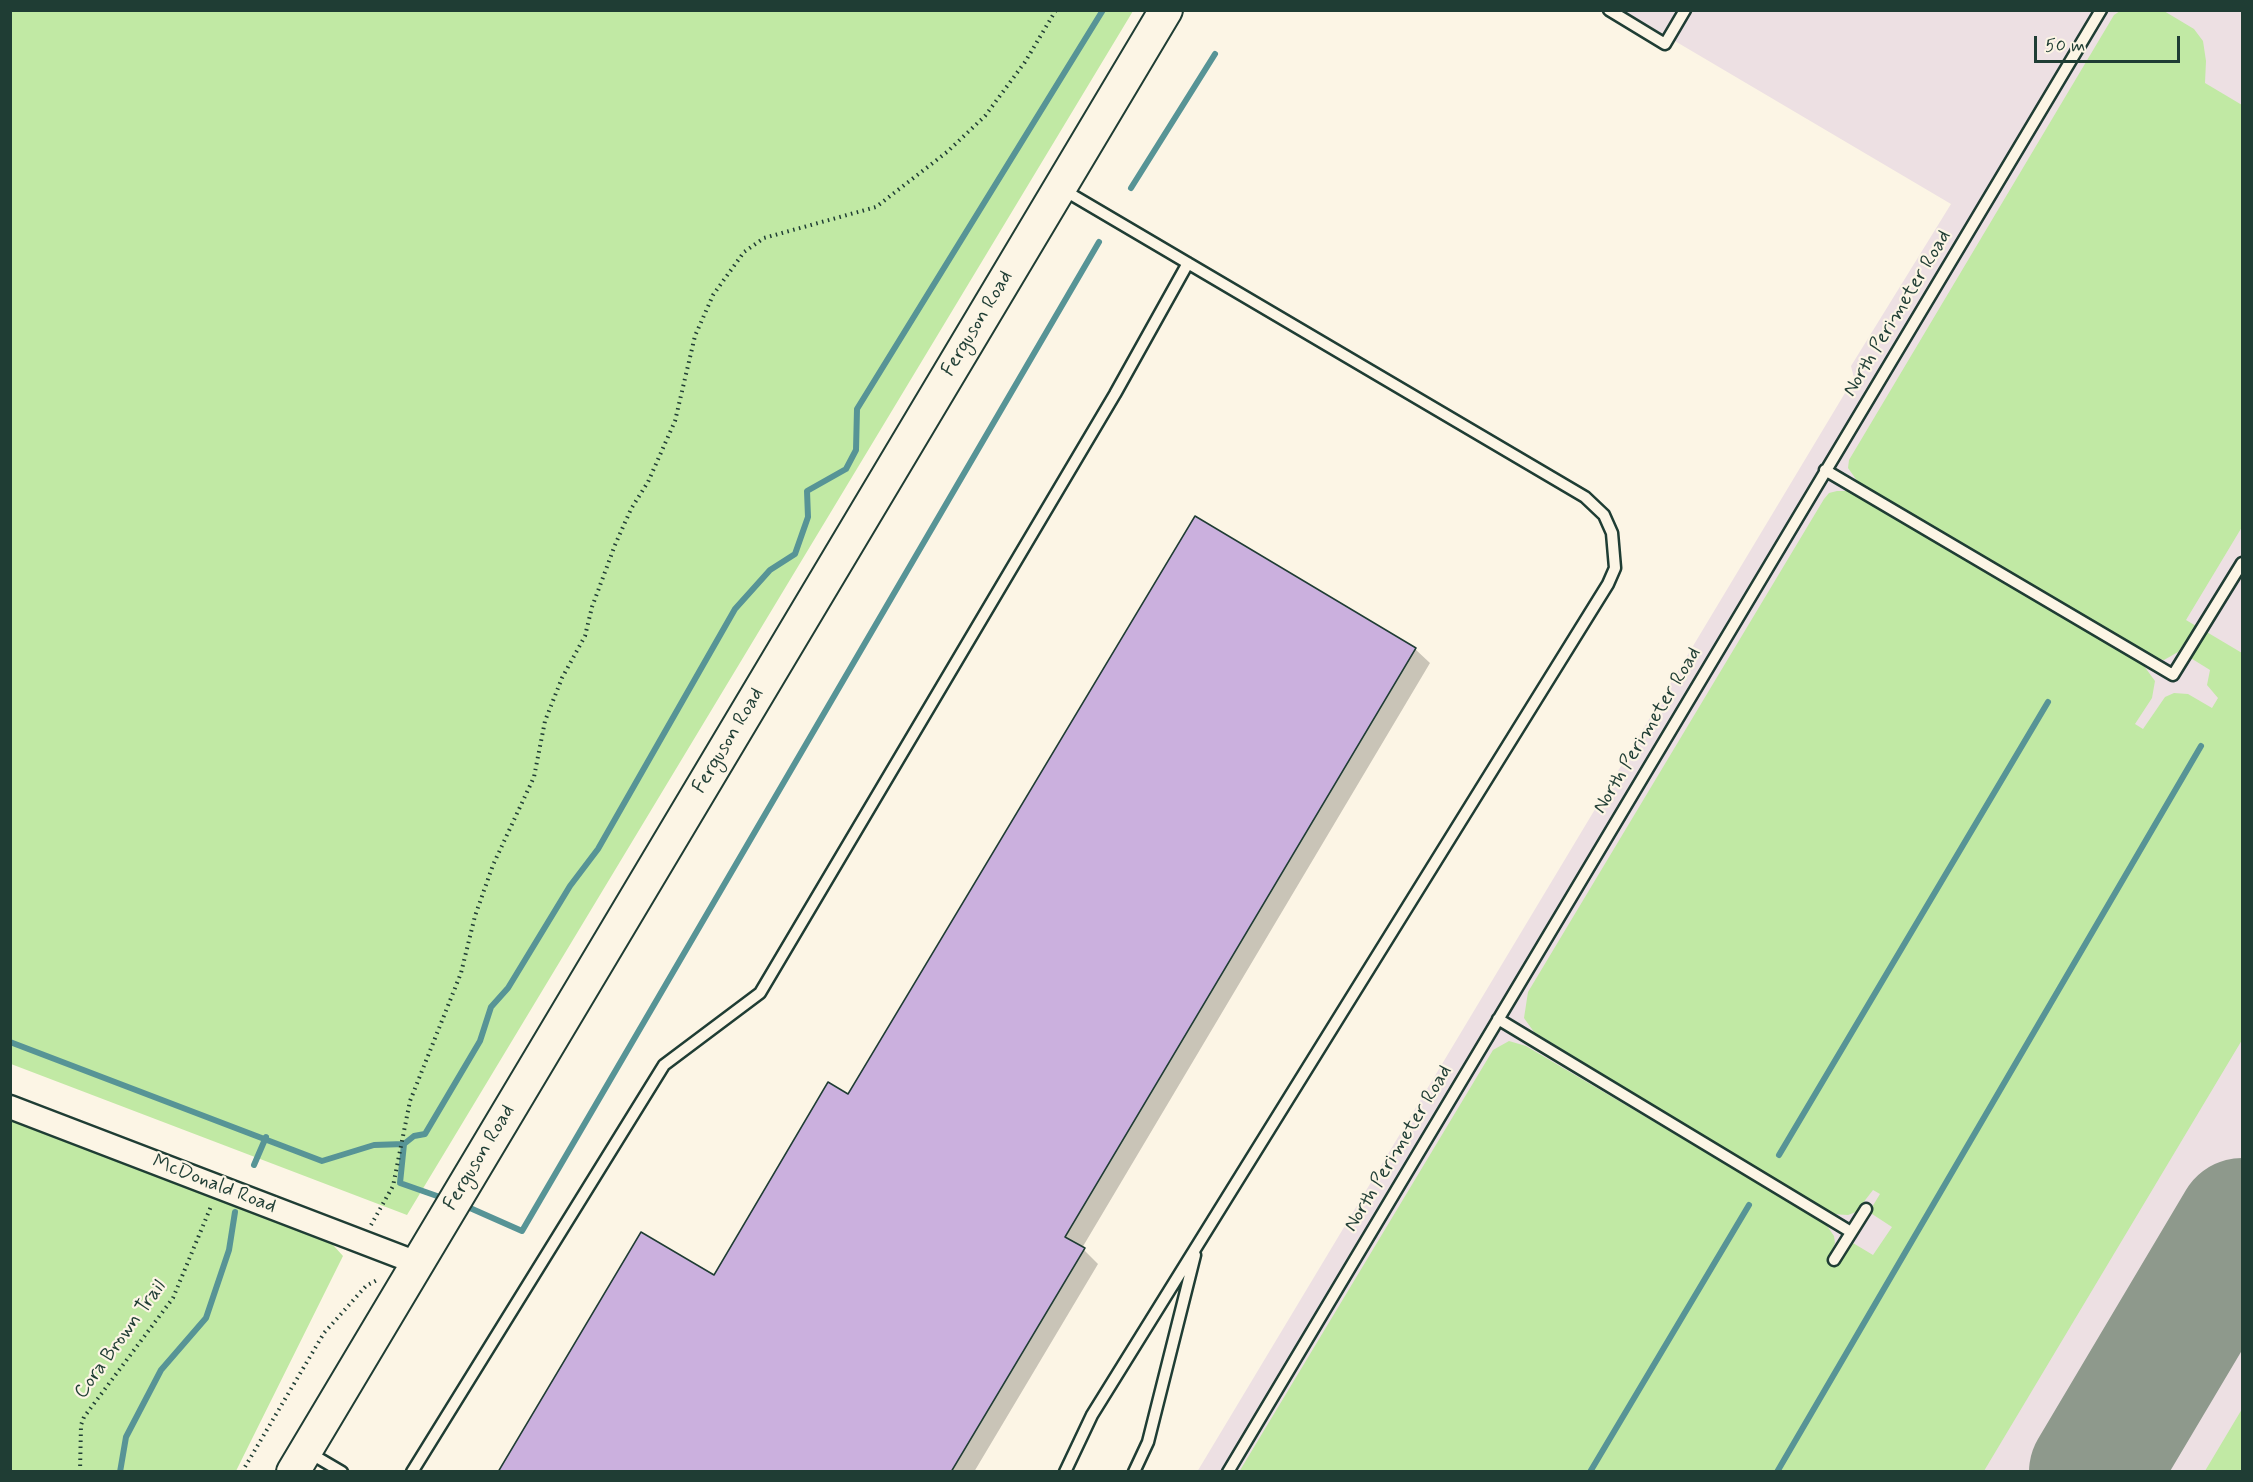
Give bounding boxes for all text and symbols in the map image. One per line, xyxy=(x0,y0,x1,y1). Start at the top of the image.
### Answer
scale bar xyxy=(2037,24,2182,62)
text: 50 m xyxy=(2045,34,2085,58)
street label: North Perimeter Road xyxy=(1839,226,1957,402)
street label: Ferguson Road xyxy=(937,267,1019,381)
street label: North Perimeter Road xyxy=(1589,643,1707,819)
street label: Ferguson Road xyxy=(688,684,770,798)
street label: North Perimeter Road xyxy=(1340,1061,1458,1237)
street label: Ferguson Road xyxy=(439,1101,521,1215)
street label: McDonald Road xyxy=(149,1150,279,1220)
street label: Cora Brown Trail xyxy=(70,1276,172,1404)

